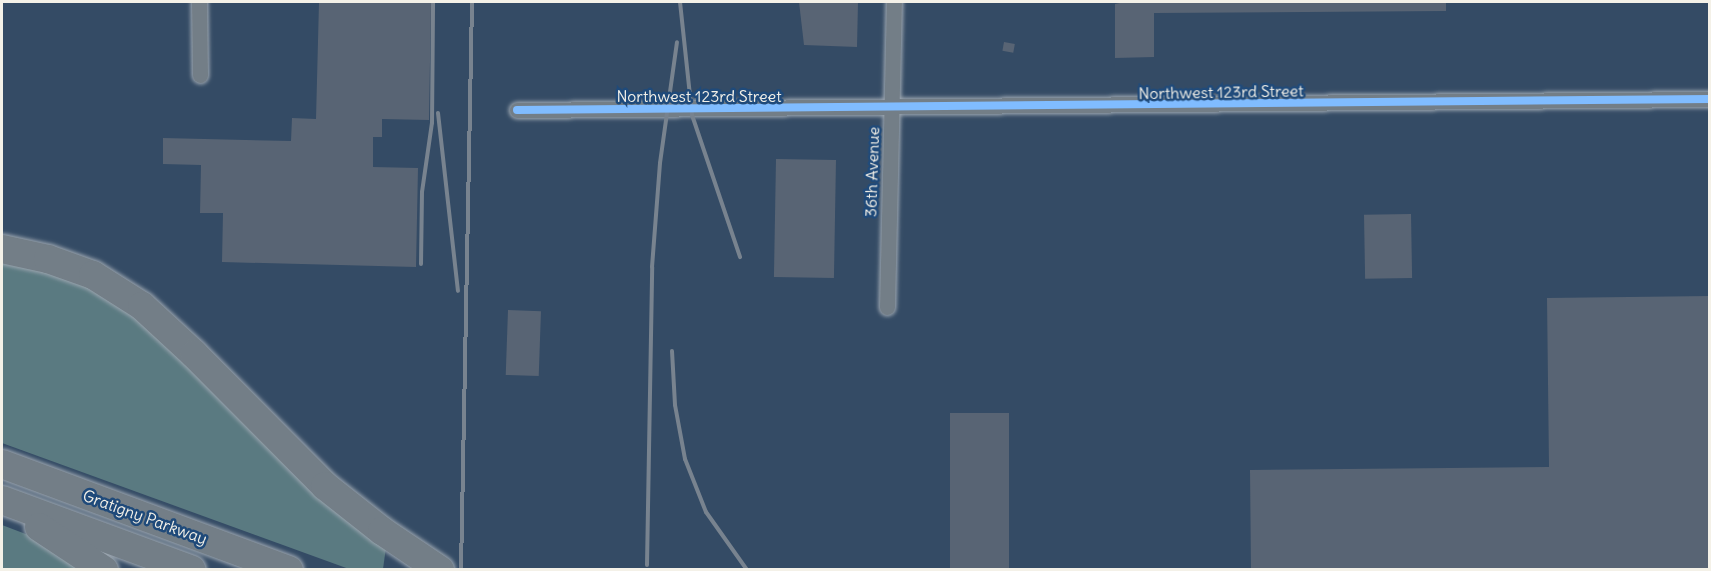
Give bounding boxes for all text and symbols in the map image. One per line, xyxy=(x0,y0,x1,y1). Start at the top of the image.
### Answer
street label: Northwest 123rd Street xyxy=(1138,81,1304,103)
street label: Northwest 123rd Street xyxy=(616,86,782,106)
street label: 36th Avenue xyxy=(861,127,883,217)
street label: Gratigny Parkway xyxy=(80,486,210,548)

